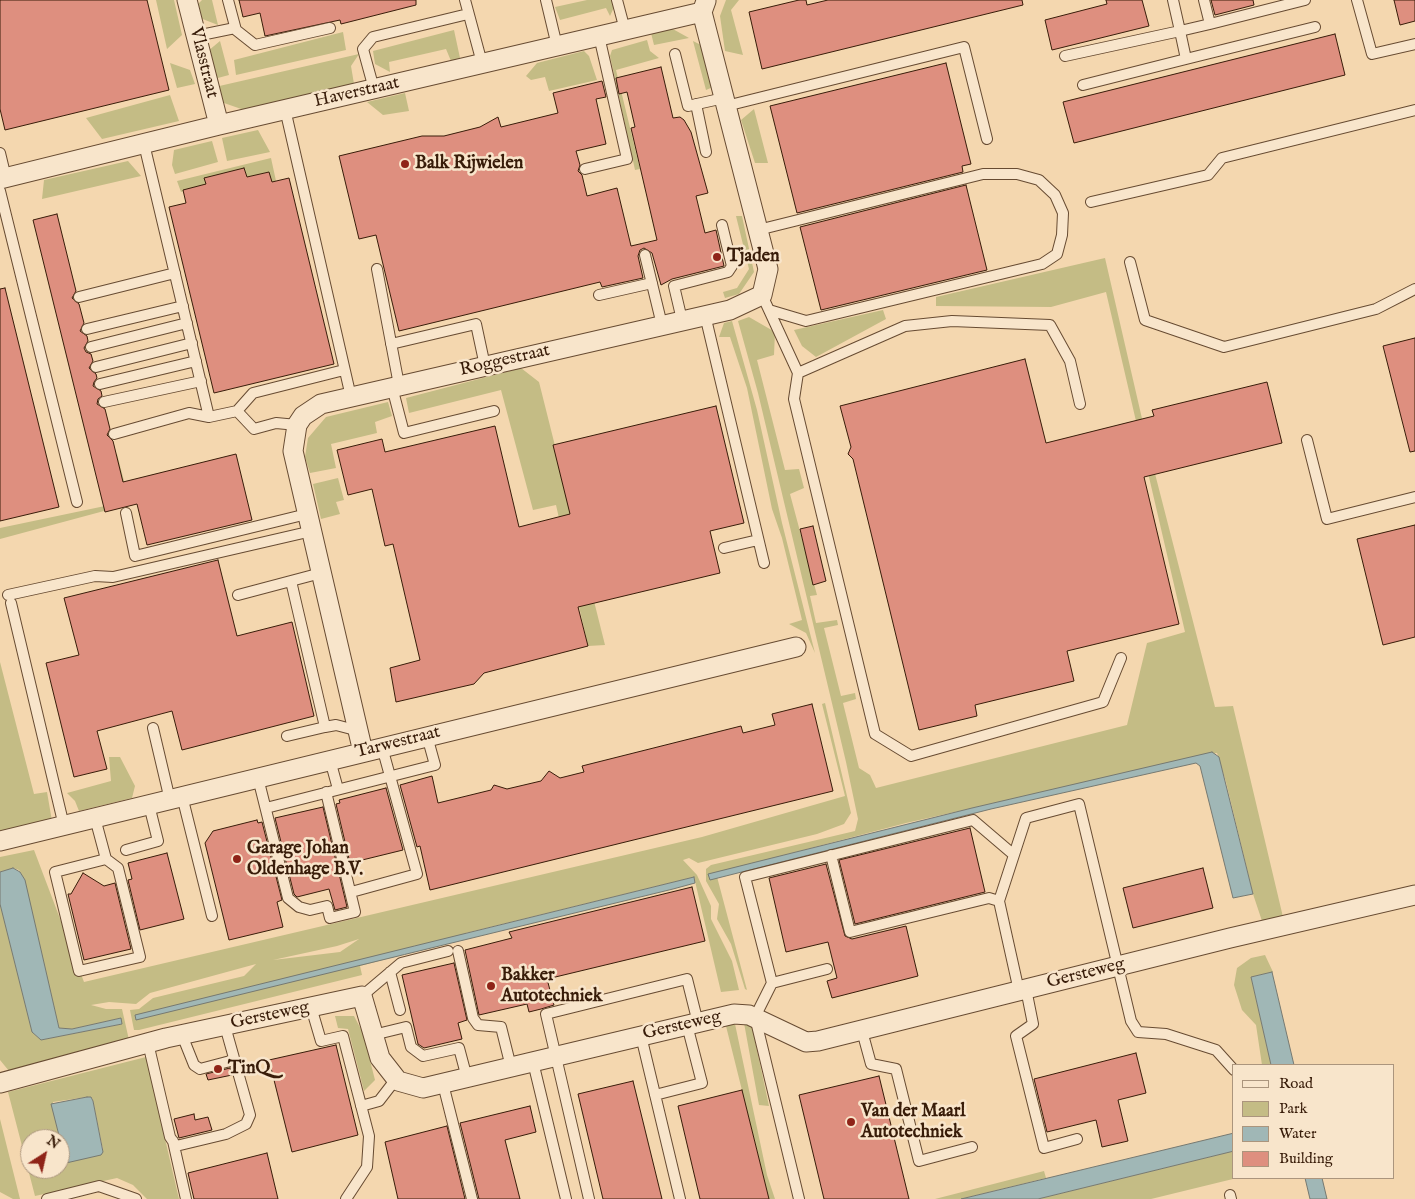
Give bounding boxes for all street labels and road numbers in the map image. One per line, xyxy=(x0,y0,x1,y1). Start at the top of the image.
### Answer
street label: Vlasstraat xyxy=(184,25,222,101)
street label: Haverstraat xyxy=(312,73,402,113)
street label: Roggestraat xyxy=(458,340,552,382)
street label: Tarwestraat xyxy=(353,722,443,764)
street label: Gersteweg xyxy=(1045,954,1127,994)
street label: Gersteweg xyxy=(229,997,311,1035)
street label: Gersteweg xyxy=(641,1007,723,1045)

